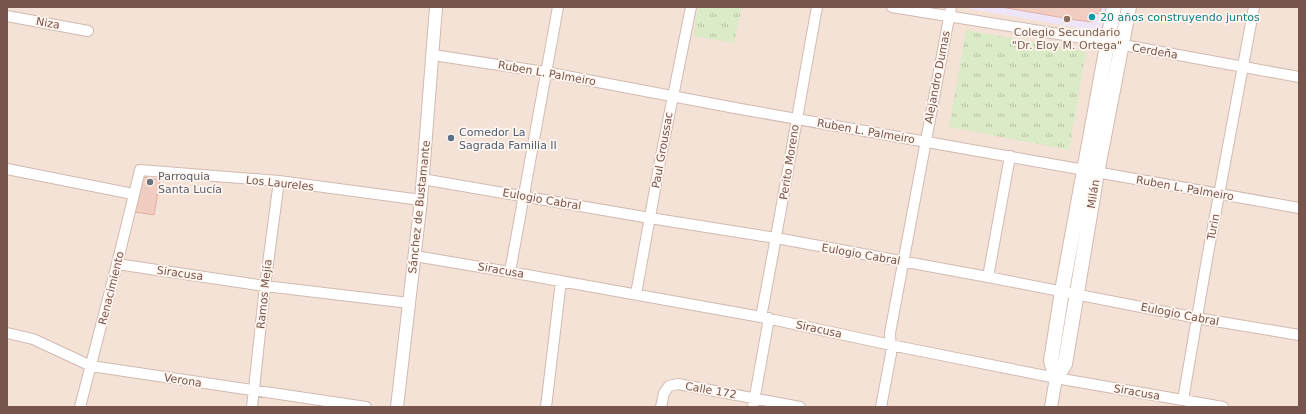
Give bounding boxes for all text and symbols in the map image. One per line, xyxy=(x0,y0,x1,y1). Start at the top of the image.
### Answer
place label: 20 años construyendo juntos xyxy=(1100,11,1260,24)
marker: 20 años construyendo juntos xyxy=(1087,12,1097,22)
marker: Colegio Secundario "Dr. Eloy M. Ortega" xyxy=(1062,14,1072,24)
street label: Niza xyxy=(35,15,61,32)
place label: Colegio Secundario "Dr. Eloy M. Ortega" xyxy=(1012,26,1122,52)
street label: Alejandro Dumas xyxy=(922,29,953,125)
street label: Cerdeña xyxy=(1131,41,1179,62)
street label: Ruben L. Palmeiro xyxy=(497,58,597,89)
street label: Paul Groussac xyxy=(649,111,676,189)
street label: Ruben L. Palmeiro xyxy=(816,116,916,147)
street label: Perito Moreno xyxy=(777,123,802,201)
place label: Comedor La Sagrada Familia II xyxy=(459,126,557,152)
marker: Comedor La Sagrada Familia II xyxy=(446,133,456,143)
street label: Sánchez de Bustamante xyxy=(406,140,433,274)
place label: Parroquia Santa Lucía xyxy=(158,170,222,196)
street label: Los Laureles xyxy=(245,173,315,194)
street label: Ruben L. Palmeiro xyxy=(1135,173,1235,204)
marker: Parroquia Santa Lucía xyxy=(145,177,155,187)
street label: Milán xyxy=(1085,179,1102,210)
street label: Eulogio Cabral xyxy=(502,186,582,213)
street label: Turin xyxy=(1204,213,1222,242)
street label: Eulogio Cabral xyxy=(821,241,901,268)
street label: Renacimiento xyxy=(96,250,127,326)
street label: Ramos Mejía xyxy=(254,259,275,330)
street label: Siracusa xyxy=(477,260,525,281)
street label: Siracusa xyxy=(156,264,204,283)
street label: Eulogio Cabral xyxy=(1140,301,1220,328)
street label: Siracusa xyxy=(795,318,843,341)
street label: Verona xyxy=(163,371,203,390)
street label: Calle 172 xyxy=(684,380,738,401)
street label: Siracusa xyxy=(1113,382,1161,403)

